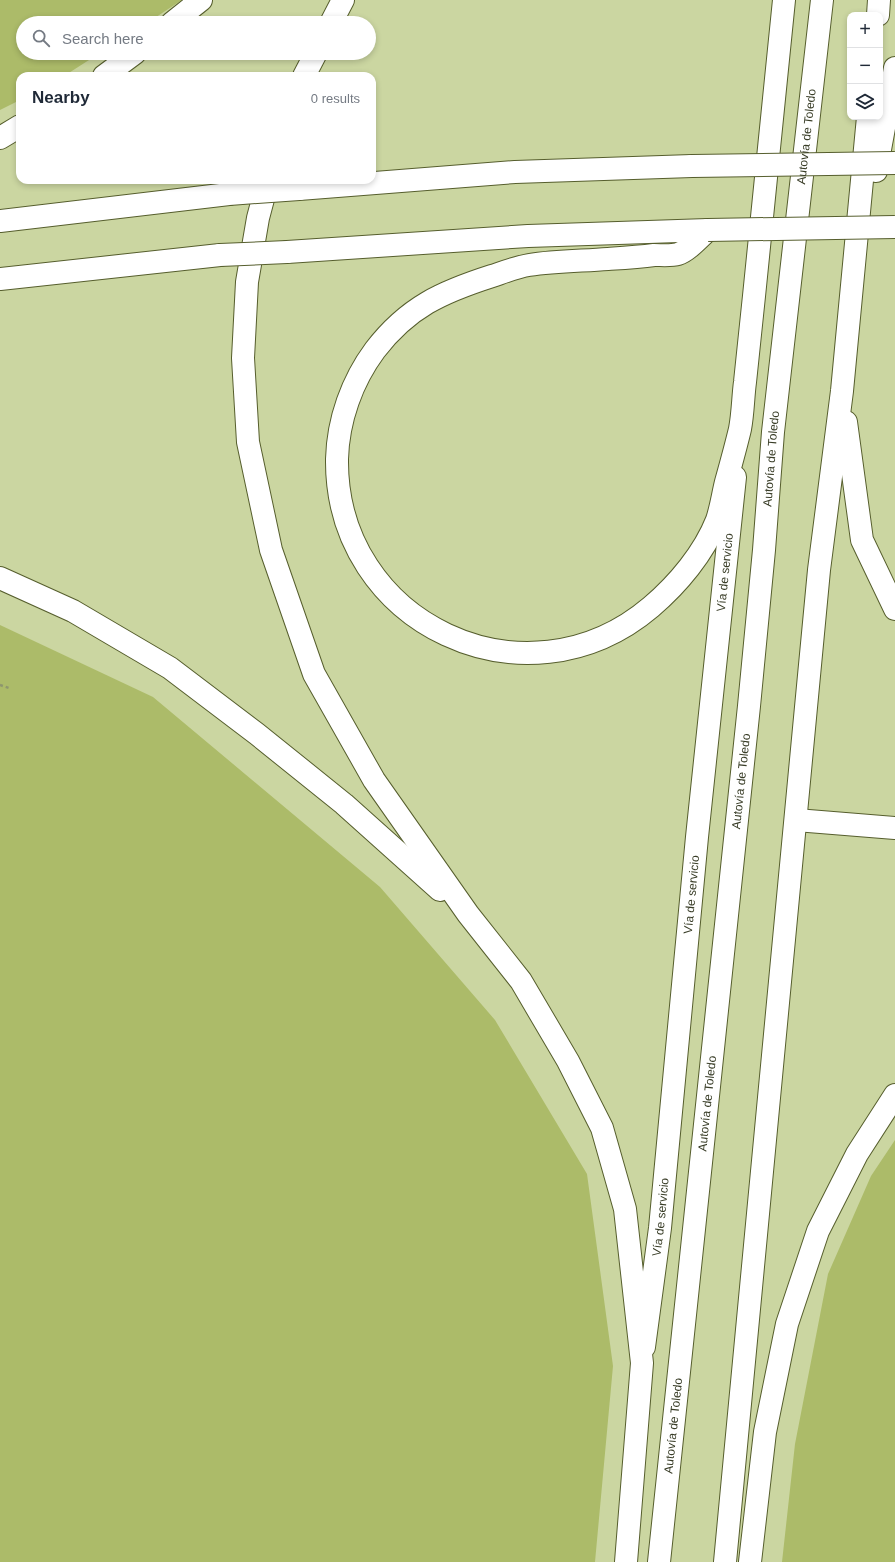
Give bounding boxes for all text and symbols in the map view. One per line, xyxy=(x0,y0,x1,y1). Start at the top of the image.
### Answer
map controls xyxy=(847,12,883,120)
button: + xyxy=(847,12,883,48)
search box xyxy=(16,16,376,60)
icon: search xyxy=(30,27,52,49)
text: Search here xyxy=(62,30,144,47)
button: − xyxy=(847,48,883,84)
button: layers xyxy=(847,84,883,120)
text: Nearby xyxy=(32,88,90,107)
street label: Autovía de Toledo xyxy=(794,88,819,185)
text: 0 results xyxy=(311,91,360,106)
street label: Autovía de Toledo xyxy=(760,410,782,507)
street label: Vía de servicio xyxy=(714,532,736,612)
street label: Autovía de Toledo xyxy=(729,733,753,830)
street label: Vía de servicio xyxy=(681,854,702,934)
street label: Autovía de Toledo xyxy=(695,1055,719,1152)
street label: Vía de servicio xyxy=(649,1177,672,1257)
street label: Autovía de Toledo xyxy=(661,1377,685,1474)

